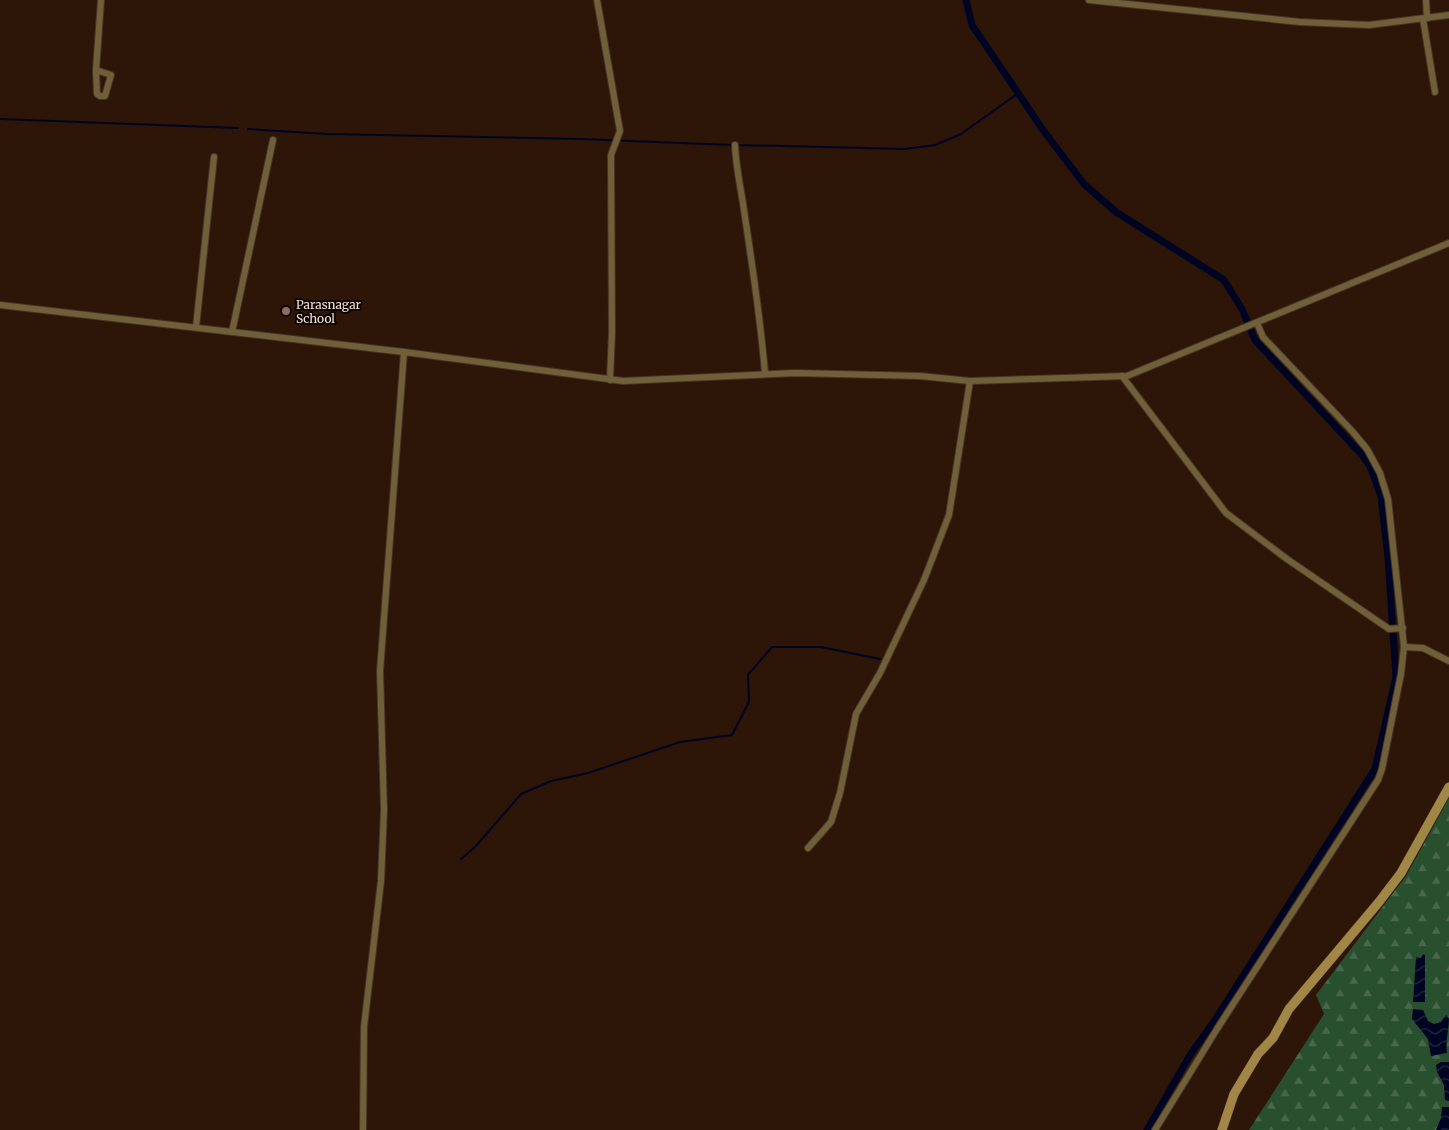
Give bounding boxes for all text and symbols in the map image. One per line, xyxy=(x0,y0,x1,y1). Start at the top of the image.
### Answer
place label: Parasnagar School xyxy=(296,297,362,326)
marker: Parasnagar School xyxy=(280,305,292,317)

